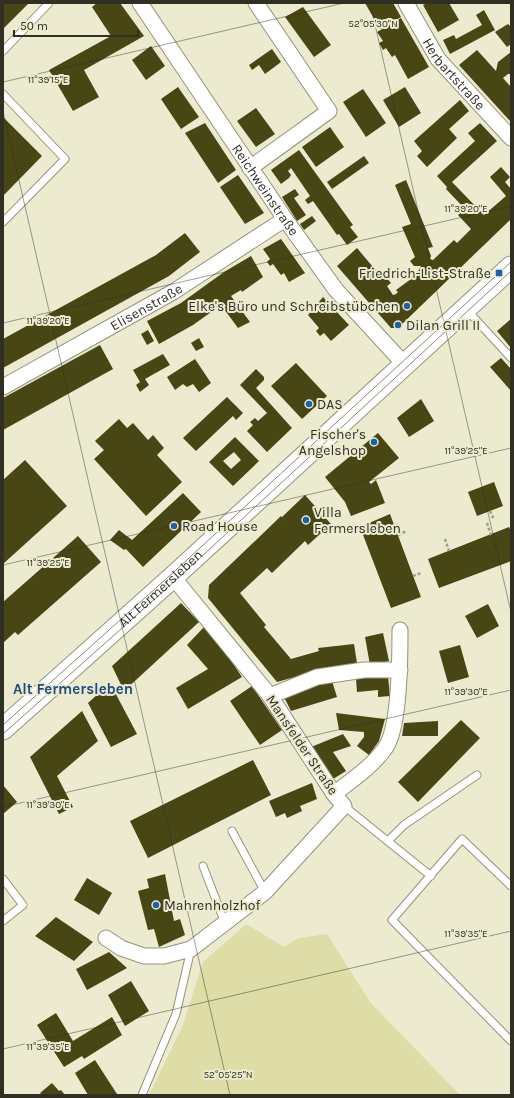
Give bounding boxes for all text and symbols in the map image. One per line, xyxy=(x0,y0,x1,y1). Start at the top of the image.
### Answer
scale bar xyxy=(14,12,138,38)
text: 52°05'30"N xyxy=(348,18,398,30)
text: 50 m xyxy=(20,19,48,33)
street label: Herbartstraße xyxy=(419,35,489,113)
text: 11°39'15"E xyxy=(28,74,68,86)
street label: Reichweinstraße xyxy=(229,141,303,239)
text: 11°39'20"E xyxy=(444,203,488,215)
place label: Friedrich-List-Straße xyxy=(359,265,491,282)
marker: Friedrich-List-Straße xyxy=(494,268,504,278)
street label: Elisenstraße xyxy=(107,280,185,334)
place label: Elke's Büro und Schreibstübchen xyxy=(188,298,399,315)
marker: Elke's Büro und Schreibstübchen xyxy=(402,301,412,311)
text: 11°39'20"E xyxy=(26,315,70,327)
place label: Dilan Grill II xyxy=(406,317,480,334)
marker: Dilan Grill II xyxy=(393,320,403,330)
place label: DAS xyxy=(317,396,343,413)
marker: DAS xyxy=(304,399,314,409)
place label: Fischer's Angelshop xyxy=(299,426,366,459)
marker: Fischer's Angelshop xyxy=(369,437,379,447)
text: 11°39'25"E xyxy=(444,445,488,457)
place label: Villa Fermersleben xyxy=(314,504,401,537)
marker: Villa Fermersleben xyxy=(301,515,311,525)
place label: Road House xyxy=(182,518,258,535)
marker: Road House xyxy=(169,521,179,531)
street label: Alt Fermersleben xyxy=(115,546,206,631)
text: 11°39'25"E xyxy=(26,557,70,569)
district label: Alt Fermersleben xyxy=(13,680,133,698)
text: 11°39'30"E xyxy=(444,686,488,698)
street label: Mansfelder Straße xyxy=(262,692,342,798)
text: 11°39'30"E xyxy=(26,799,70,811)
place label: Mahrenholzhof xyxy=(164,897,260,914)
marker: Mahrenholzhof xyxy=(151,900,161,910)
text: 11°39'35"E xyxy=(444,928,488,940)
text: 11°39'35"E xyxy=(26,1041,70,1053)
text: 52°05'25"N xyxy=(203,1069,253,1081)

